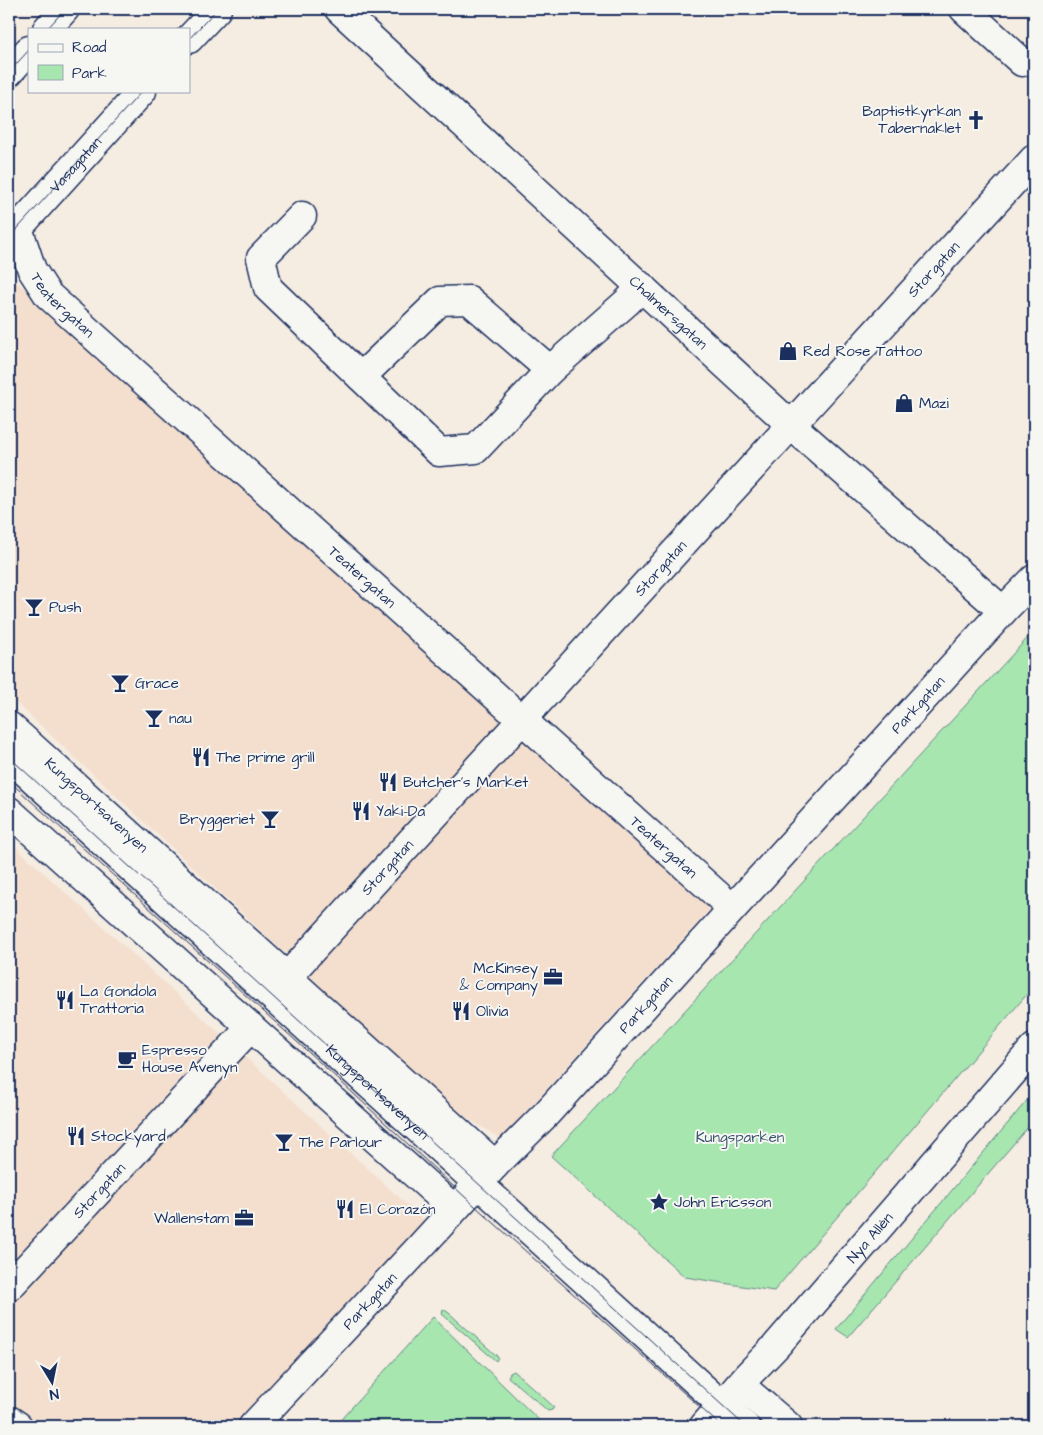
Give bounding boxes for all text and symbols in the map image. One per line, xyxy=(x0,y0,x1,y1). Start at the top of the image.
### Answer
legend xyxy=(28,28,190,92)
text: Road xyxy=(72,37,107,58)
text: Park xyxy=(72,63,107,84)
place label: Baptistkyrkan Tabernaklet xyxy=(862,101,961,139)
church icon: Baptistkyrkan Tabernaklet xyxy=(965,109,987,131)
street label: Vasagatan xyxy=(45,132,107,197)
street label: Storgatan xyxy=(902,236,965,302)
street label: Teatergatan xyxy=(26,268,99,343)
street label: Chalmersgatan xyxy=(625,271,713,354)
shop icon: Red Rose Tattoo xyxy=(777,340,799,362)
place label: Red Rose Tattoo xyxy=(803,341,923,362)
shop icon: Mazi xyxy=(893,392,915,414)
place label: Mazi xyxy=(919,393,949,414)
street label: Storgatan xyxy=(629,535,692,601)
street label: Teatergatan xyxy=(324,541,401,613)
bar icon: Push xyxy=(23,596,45,618)
place label: Push xyxy=(49,597,82,618)
street label: Parkgatan xyxy=(886,671,950,738)
bar icon: Grace xyxy=(109,672,131,694)
place label: Grace xyxy=(135,673,179,694)
bar icon: nau xyxy=(143,707,165,729)
place label: nau xyxy=(169,708,192,729)
restaurant icon: The prime grill xyxy=(190,746,212,768)
place label: The prime grill xyxy=(216,747,315,769)
street label: Kungsportsavenyen xyxy=(40,753,153,858)
restaurant icon: Butcher's Market xyxy=(377,771,399,793)
place label: Butcher's Market xyxy=(403,772,528,793)
restaurant icon: Yaki-Da xyxy=(350,800,372,822)
place label: Yaki-Da xyxy=(376,801,426,822)
bar icon: Bryggeriet xyxy=(259,808,281,830)
place label: Bryggeriet xyxy=(180,809,255,831)
street label: Teatergatan xyxy=(626,811,703,883)
street label: Storgatan xyxy=(356,834,419,900)
place label: McKinsey & Company xyxy=(459,958,538,997)
office icon: McKinsey & Company xyxy=(542,966,564,988)
street label: Parkgatan xyxy=(614,971,678,1038)
place label: La Gondola Trattoria xyxy=(80,981,157,1019)
restaurant icon: La Gondola Trattoria xyxy=(54,989,76,1011)
restaurant icon: Olivia xyxy=(450,1000,472,1022)
place label: Olivia xyxy=(476,1001,509,1022)
street label: Kungsportsavenyen xyxy=(321,1039,434,1145)
place label: Espresso House Avenyn xyxy=(142,1040,238,1079)
cafe icon: Espresso House Avenyn xyxy=(116,1048,138,1070)
restaurant icon: Stockyard xyxy=(65,1125,87,1147)
place label: Stockyard xyxy=(91,1126,166,1148)
park label: Kungsparken xyxy=(696,1127,785,1149)
bar icon: The Parlour xyxy=(273,1131,295,1153)
place label: The Parlour xyxy=(299,1132,382,1153)
street label: Storgatan xyxy=(68,1158,130,1223)
place icon: John Ericsson xyxy=(648,1191,670,1213)
place label: John Ericsson xyxy=(674,1192,772,1213)
restaurant icon: El Corazón xyxy=(334,1198,356,1220)
place label: El Corazón xyxy=(360,1199,436,1220)
office icon: Wallenstam xyxy=(233,1207,255,1229)
street label: Nya Allén xyxy=(842,1207,898,1268)
place label: Wallenstam xyxy=(154,1208,229,1229)
street label: Parkgatan xyxy=(338,1267,402,1334)
north arrow xyxy=(28,1358,78,1408)
text: N xyxy=(48,1383,60,1404)

